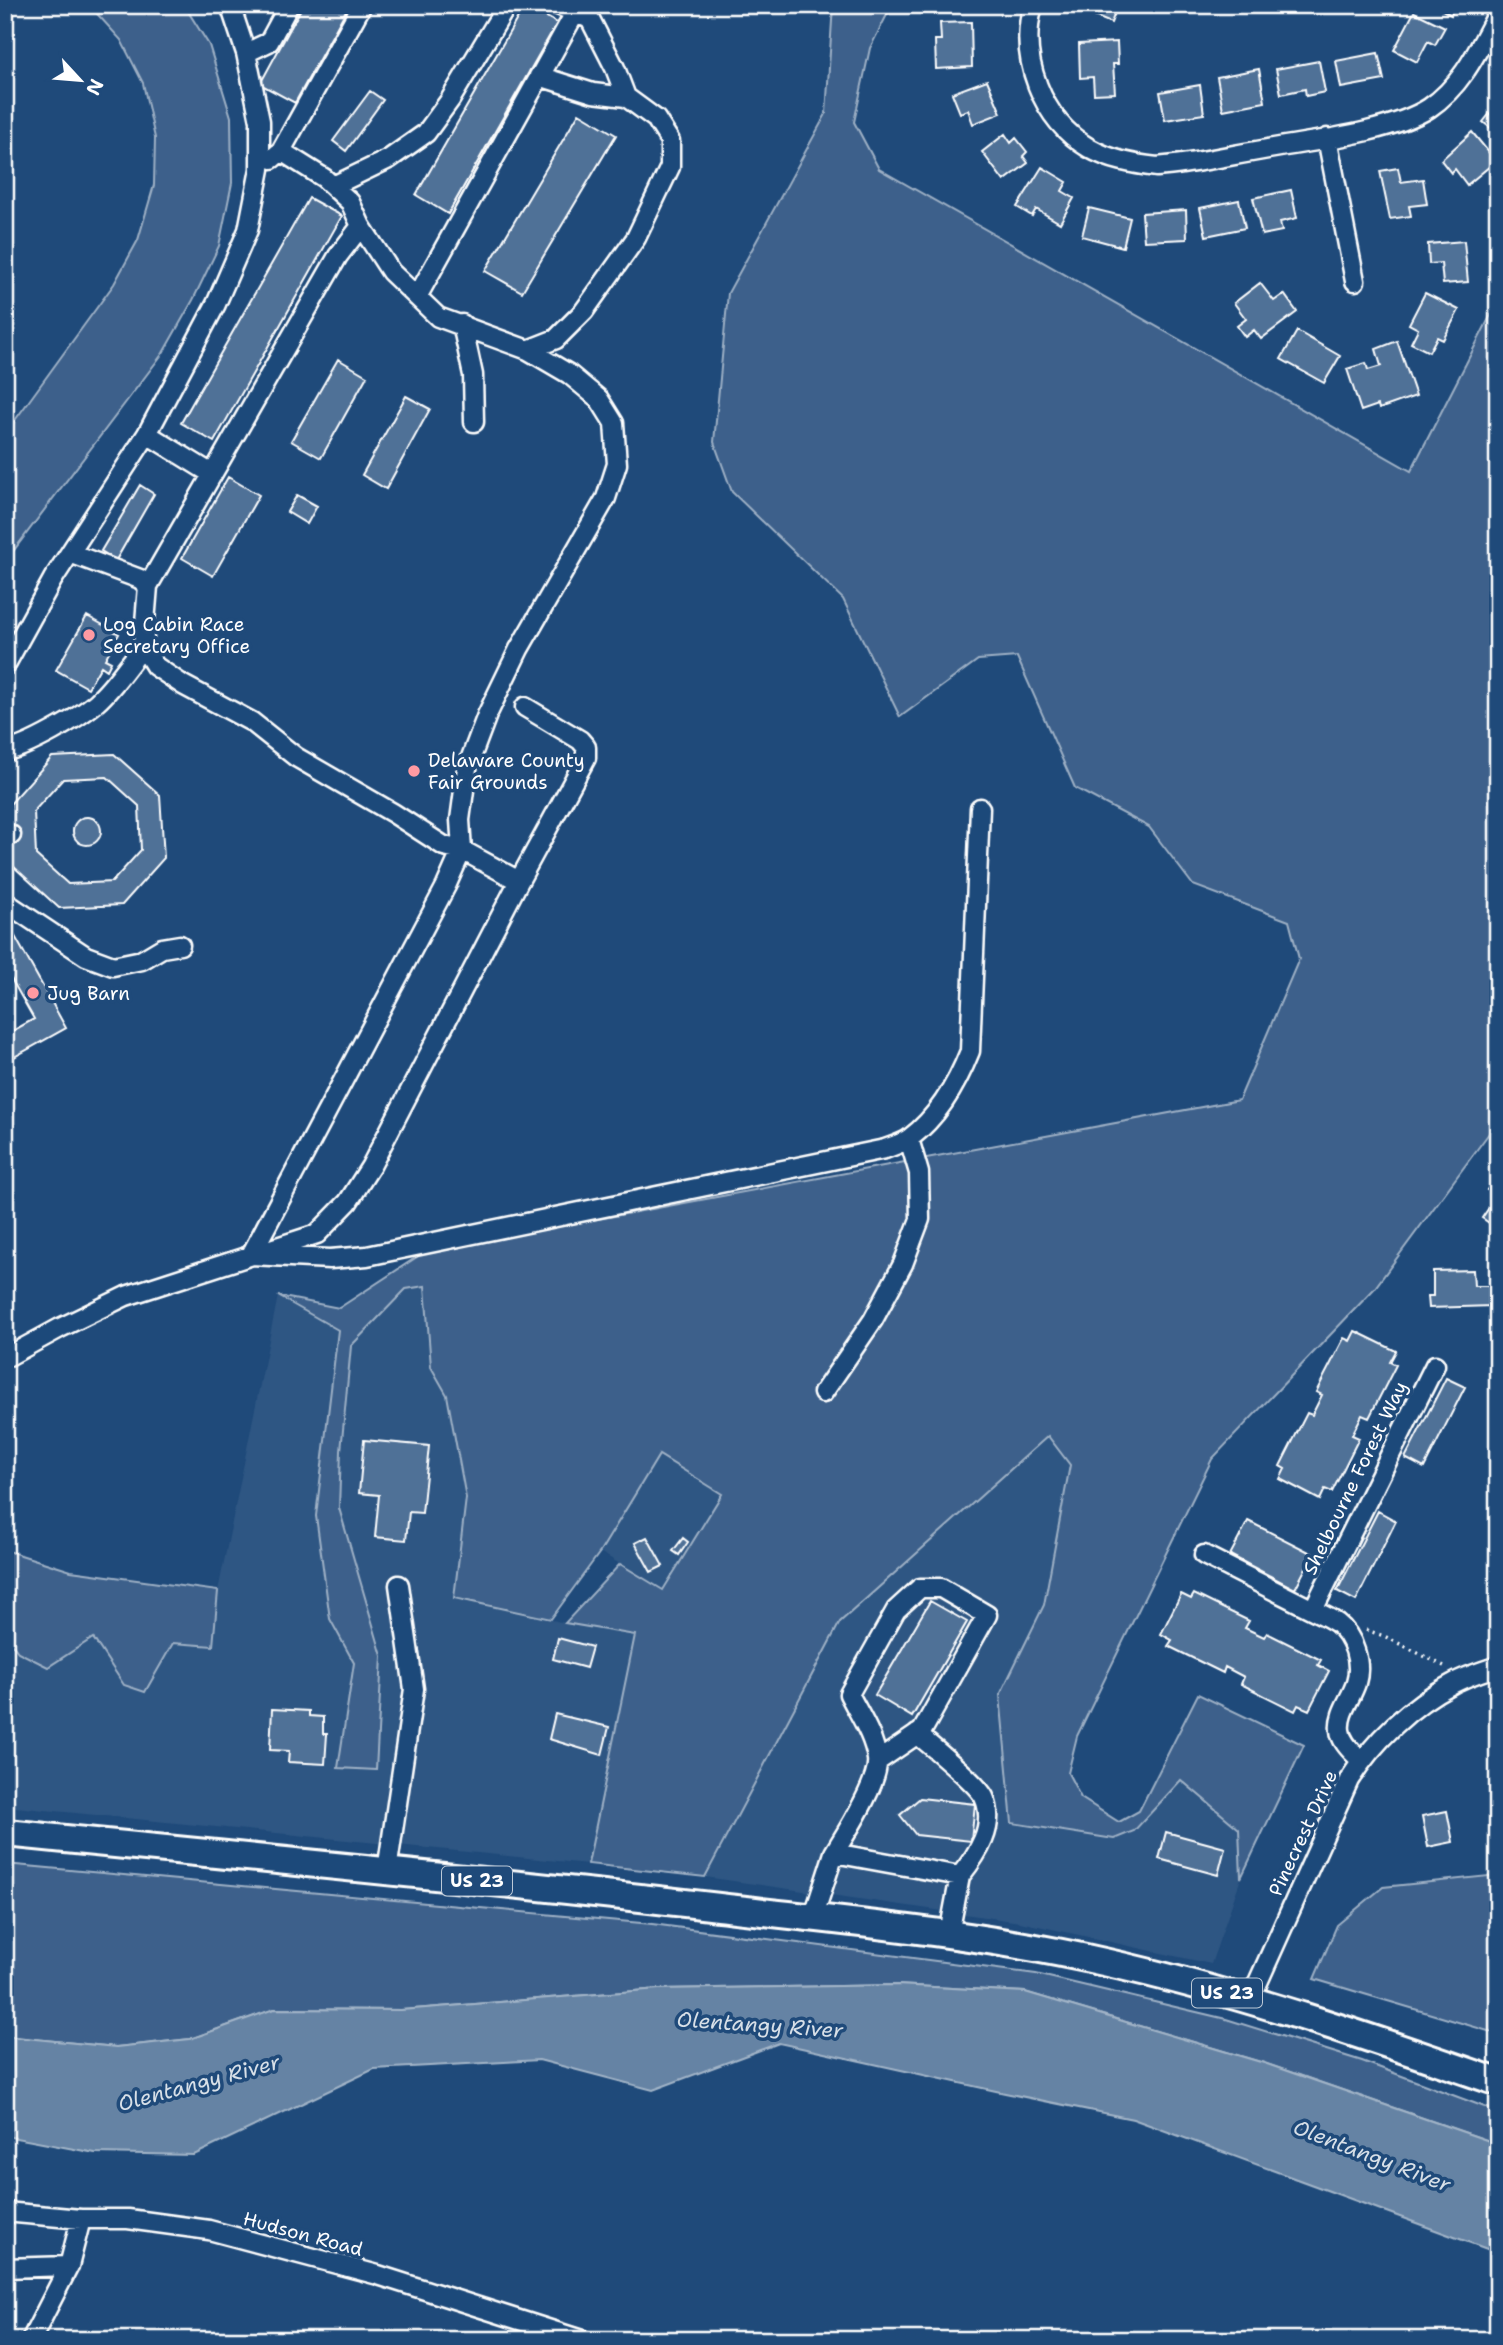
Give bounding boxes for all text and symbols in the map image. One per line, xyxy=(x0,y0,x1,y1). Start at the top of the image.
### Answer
north arrow xyxy=(46,46,116,116)
text: N xyxy=(80,75,109,99)
place label: Log Cabin Race Secretary Office xyxy=(103,612,250,659)
marker: Log Cabin Race Secretary Office xyxy=(81,627,97,643)
place label: Delaware County Fair Grounds xyxy=(428,748,585,795)
marker: Delaware County Fair Grounds xyxy=(406,763,422,779)
place label: Jug Barn xyxy=(47,981,130,1006)
marker: Jug Barn xyxy=(25,985,41,1001)
street label: Shelbourne Forest Way xyxy=(1297,1377,1413,1579)
street label: Pinecrest Drive xyxy=(1263,1766,1343,1900)
road number: US 23 xyxy=(442,1867,512,1896)
road number: US 23 xyxy=(1192,1979,1262,2008)
water label: Olentangy River xyxy=(676,2005,845,2045)
water label: Olentangy River xyxy=(115,2048,284,2118)
water label: Olentangy River xyxy=(1289,2113,1456,2199)
street label: Hudson Road xyxy=(240,2206,366,2262)

